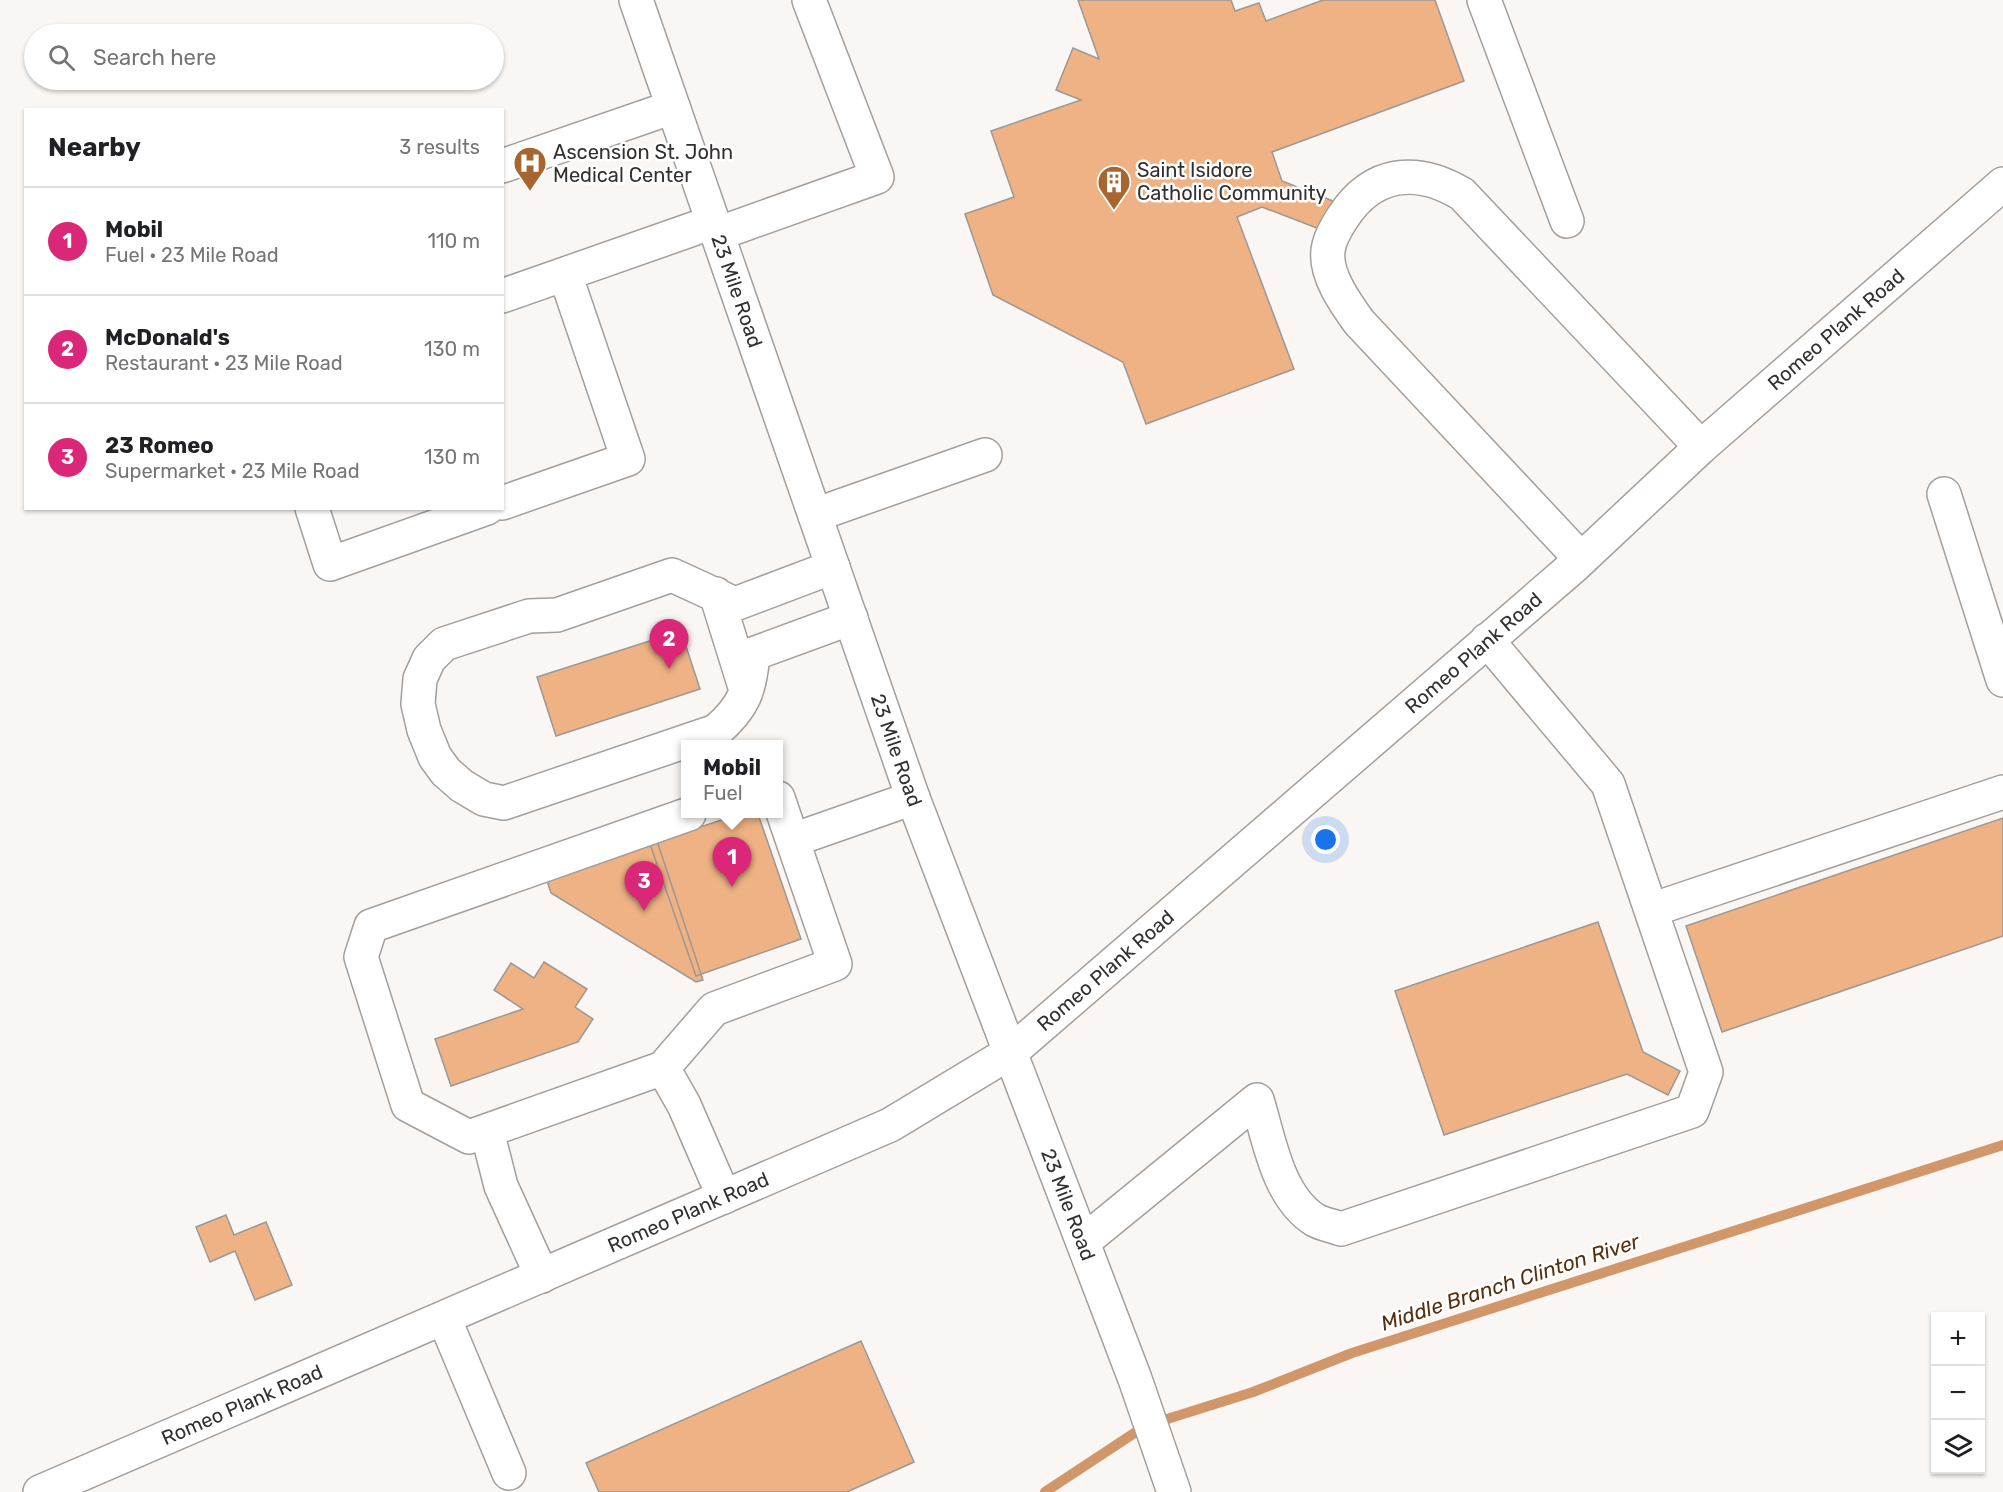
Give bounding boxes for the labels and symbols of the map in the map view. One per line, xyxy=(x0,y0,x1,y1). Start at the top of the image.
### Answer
place label: Ascension St. John Medical Center xyxy=(553,140,733,187)
hospital icon: Ascension St. John Medical Center xyxy=(512,145,548,192)
place label: Saint Isidore Catholic Community xyxy=(1137,158,1327,205)
building icon: Saint Isidore Catholic Community xyxy=(1096,164,1132,211)
street label: 23 Mile Road xyxy=(706,231,768,351)
street label: Romeo Plank Road xyxy=(1763,263,1909,395)
street label: Romeo Plank Road xyxy=(1400,587,1547,719)
pin: 2 xyxy=(650,620,688,669)
street label: 23 Mile Road xyxy=(866,691,927,810)
your location xyxy=(1311,825,1340,854)
pin: 1 xyxy=(712,838,752,887)
pin: 3 xyxy=(624,862,664,911)
street label: Romeo Plank Road xyxy=(1032,905,1179,1036)
street label: 23 Mile Road xyxy=(1036,1145,1101,1264)
street label: Romeo Plank Road xyxy=(604,1167,772,1257)
water label: Middle Branch Clinton River xyxy=(1378,1228,1643,1336)
street label: Romeo Plank Road xyxy=(158,1359,326,1450)

